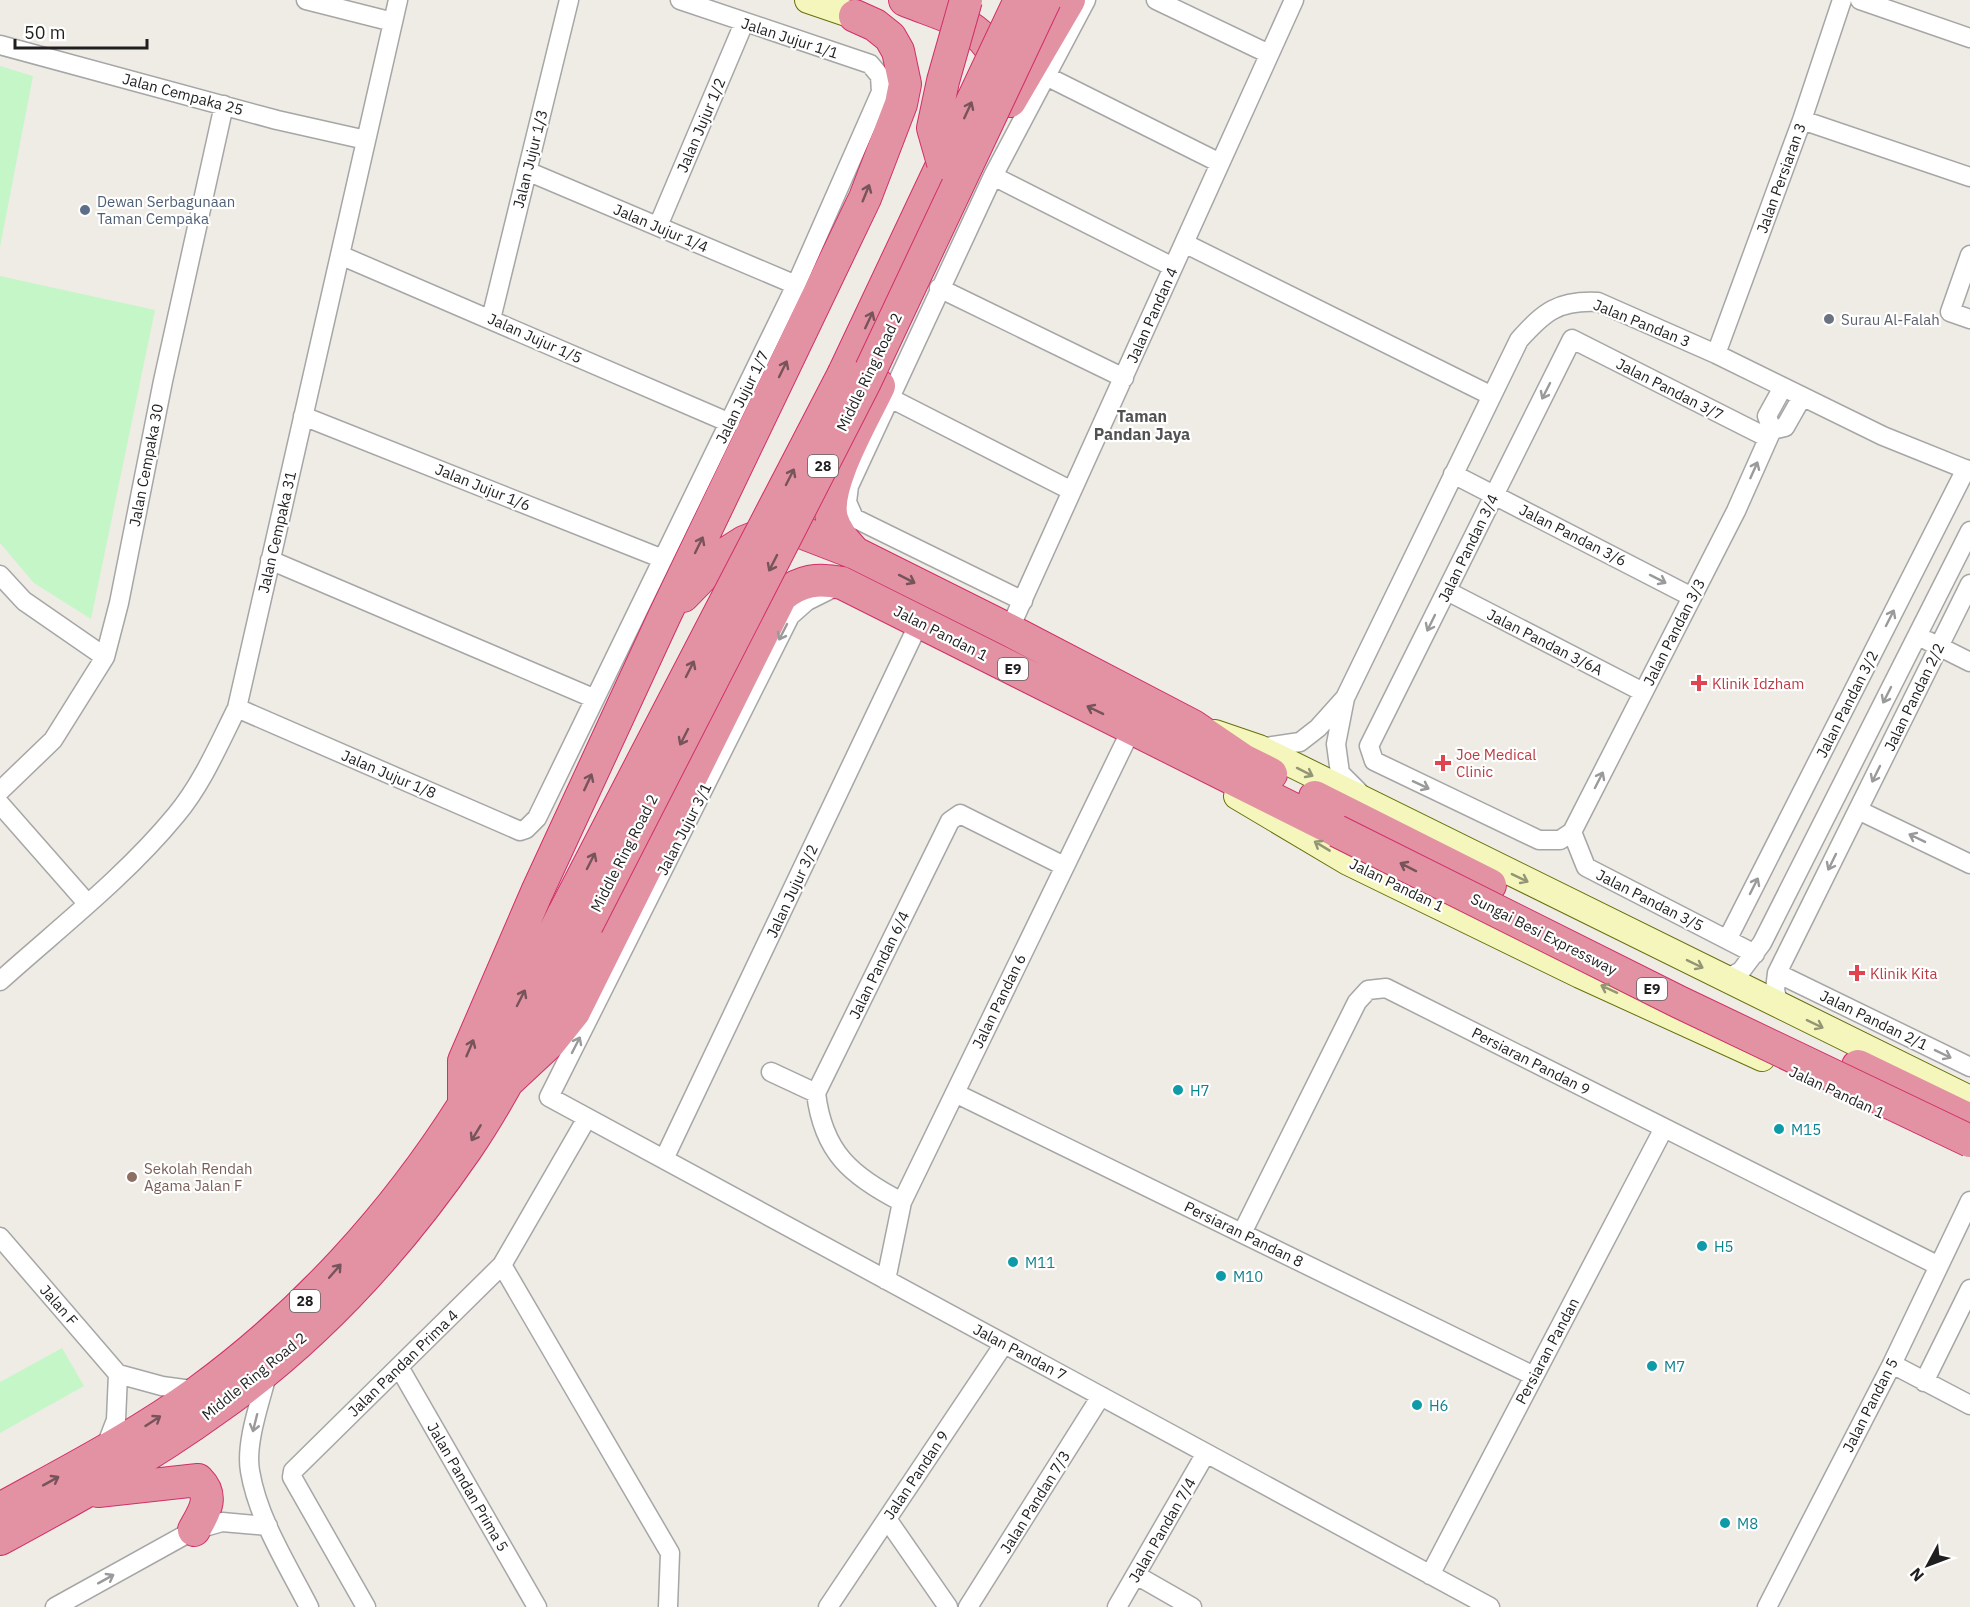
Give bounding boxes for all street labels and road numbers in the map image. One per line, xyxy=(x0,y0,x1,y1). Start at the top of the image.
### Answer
street label: Jalan Jujur 1/1 xyxy=(739,13,841,63)
street label: Jalan Cempaka 25 xyxy=(120,69,246,119)
street label: Jalan Jujur 1/2 xyxy=(673,75,729,175)
street label: Jalan Jujur 1/3 xyxy=(509,108,551,210)
street label: Jalan Persiaran 3 xyxy=(1752,120,1810,236)
street label: Jalan Jujur 1/4 xyxy=(611,200,711,256)
street label: Jalan Pandan 4 xyxy=(1122,264,1182,366)
street label: Jalan Pandan 3 xyxy=(1591,295,1693,351)
street label: Jalan Jujur 1/5 xyxy=(485,309,585,367)
street label: Middle Ring Road 2 xyxy=(832,310,906,434)
street label: Jalan Jujur 1/7 xyxy=(711,347,773,447)
street label: Jalan Pandan 3/7 xyxy=(1613,354,1727,424)
street label: Jalan Cempaka 30 xyxy=(125,402,167,528)
road number: 28 xyxy=(808,455,838,477)
street label: Jalan Jujur 1/6 xyxy=(433,459,533,515)
street label: Jalan Cempaka 31 xyxy=(254,469,300,595)
street label: Jalan Pandan 3/4 xyxy=(1434,491,1502,605)
street label: Jalan Pandan 3/6 xyxy=(1516,500,1630,570)
street label: Jalan Pandan 3/3 xyxy=(1639,575,1709,689)
street label: Jalan Pandan 1 xyxy=(891,601,991,665)
street label: Jalan Pandan 3/6A xyxy=(1484,605,1606,680)
street label: Jalan Pandan 2/2 xyxy=(1880,640,1948,754)
street label: Jalan Pandan 3/2 xyxy=(1812,647,1882,761)
road number: E9 xyxy=(998,658,1028,680)
street label: Jalan Jujur 1/8 xyxy=(339,746,439,802)
street label: Jalan Jujur 3/1 xyxy=(653,780,715,878)
street label: Middle Ring Road 2 xyxy=(586,791,662,915)
street label: Jalan Jujur 3/2 xyxy=(762,841,822,941)
street label: Jalan Pandan 1 xyxy=(1347,854,1447,916)
street label: Jalan Pandan 3/5 xyxy=(1593,865,1707,935)
street label: Sungai Besi Expressway xyxy=(1468,889,1621,979)
street label: Jalan Pandan 6/4 xyxy=(845,908,913,1022)
street label: Jalan Pandan 6 xyxy=(968,951,1030,1051)
road number: E9 xyxy=(1637,978,1667,1000)
street label: Jalan Pandan 2/1 xyxy=(1817,986,1931,1054)
street label: Persiaran Pandan 9 xyxy=(1469,1023,1593,1099)
street label: Jalan Pandan 1 xyxy=(1786,1062,1888,1122)
street label: Persiaran Pandan 8 xyxy=(1181,1197,1307,1271)
street label: Jalan F xyxy=(36,1281,82,1329)
road number: 28 xyxy=(290,1290,320,1312)
street label: Persiaran Pandan xyxy=(1511,1295,1583,1407)
street label: Jalan Pandan Prima 4 xyxy=(344,1305,462,1421)
street label: Jalan Pandan 7 xyxy=(970,1319,1070,1385)
street label: Middle Ring Road 2 xyxy=(198,1328,310,1424)
street label: Jalan Pandan 5 xyxy=(1838,1355,1902,1455)
street label: Jalan Pandan Prima 5 xyxy=(423,1419,513,1555)
street label: Jalan Pandan 9 xyxy=(879,1427,953,1523)
street label: Jalan Pandan 7/3 xyxy=(996,1447,1074,1557)
street label: Jalan Pandan 7/4 xyxy=(1124,1474,1200,1586)

